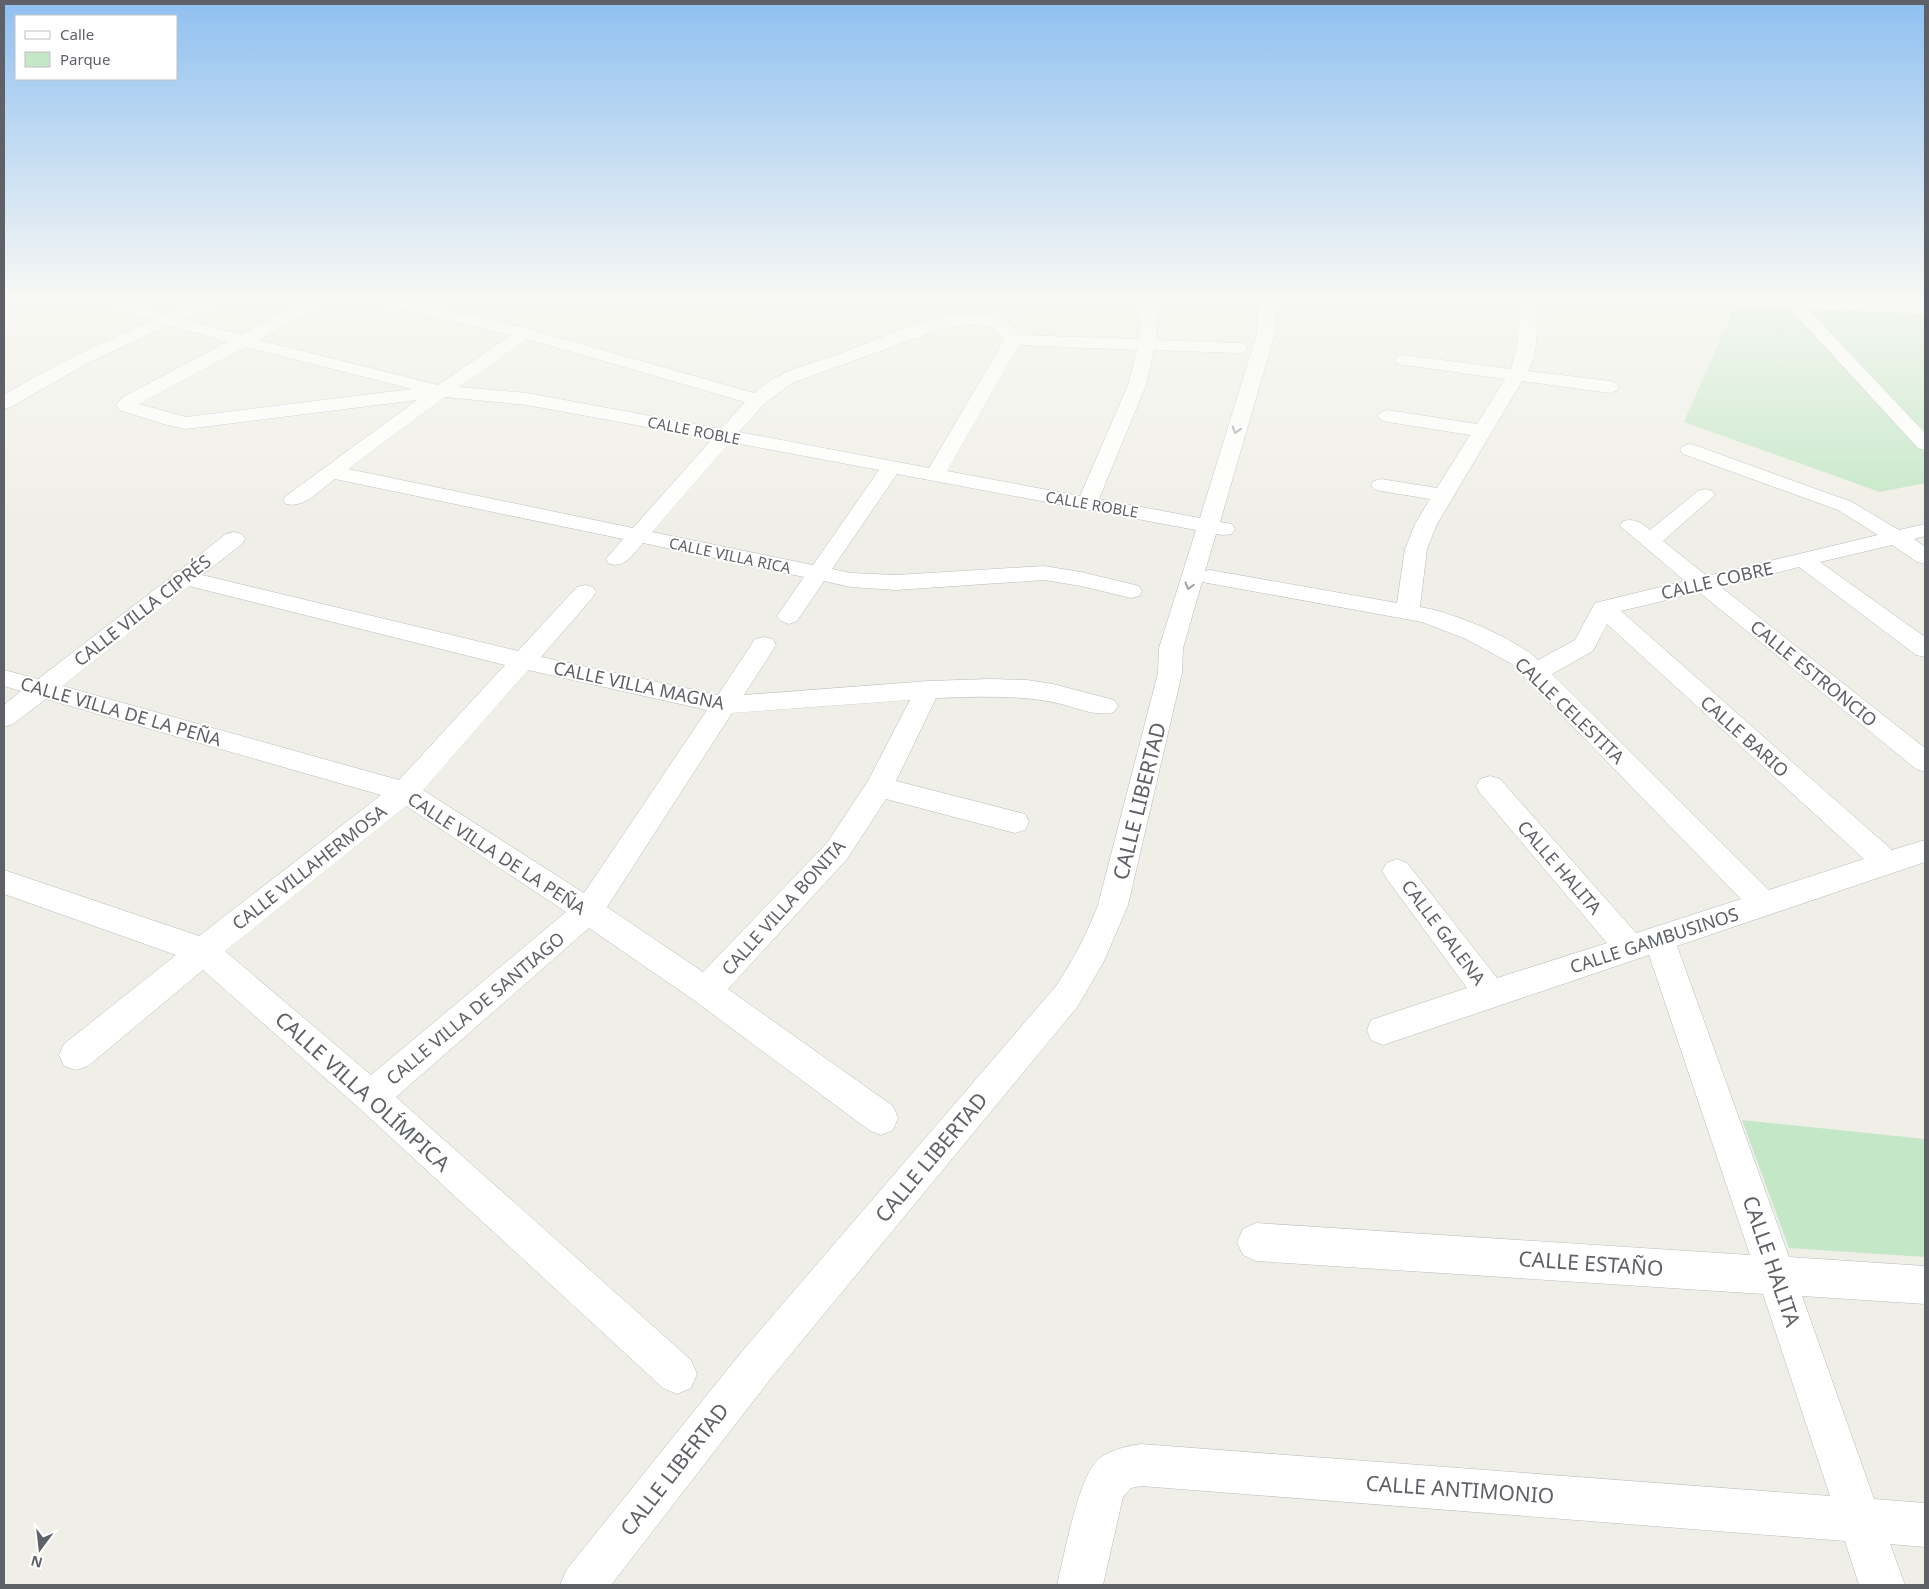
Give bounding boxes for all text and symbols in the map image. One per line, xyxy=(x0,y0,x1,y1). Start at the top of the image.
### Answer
legend xyxy=(15,15,178,80)
text: Calle xyxy=(60,24,94,44)
text: Parque xyxy=(60,49,110,69)
street label: CALLE ROBLE xyxy=(646,411,742,449)
one-way arrow xyxy=(1232,426,1242,434)
street label: CALLE ROBLE xyxy=(1044,486,1140,522)
street label: CALLE VILLA RICA xyxy=(667,532,793,578)
street label: CALLE VILLA CIPRÉS xyxy=(68,549,216,671)
street label: CALLE COBRE xyxy=(1659,555,1775,605)
one-way arrow xyxy=(1184,581,1194,589)
street label: CALLE ESTRONCIO xyxy=(1746,614,1882,732)
street label: CALLE CELESTITA xyxy=(1510,652,1630,769)
street label: CALLE VILLA MAGNA xyxy=(551,655,727,715)
street label: CALLE VILLA DE LA PEÑA xyxy=(18,671,225,751)
street label: CALLE BARIO xyxy=(1696,690,1794,782)
street label: CALLE LIBERTAD xyxy=(1106,719,1172,883)
street label: CALLE VILLA DE LA PEÑA xyxy=(403,786,591,920)
street label: CALLE VILLAHERMOSA xyxy=(227,799,392,935)
street label: CALLE HALITA xyxy=(1513,815,1608,919)
street label: CALLE VILLA BONITA xyxy=(716,834,851,980)
street label: CALLE GALENA xyxy=(1397,875,1492,990)
street label: CALLE GAMBUSINOS xyxy=(1567,901,1741,979)
street label: CALLE VILLA DE SANTIAGO xyxy=(381,926,569,1090)
street label: CALLE VILLA OLÍMPICA xyxy=(269,1005,457,1178)
street label: CALLE LIBERTAD xyxy=(868,1086,994,1228)
street label: CALLE HALITA xyxy=(1737,1192,1808,1331)
street label: CALLE ESTAÑO xyxy=(1518,1244,1664,1282)
street label: CALLE LIBERTAD xyxy=(613,1397,735,1541)
street label: CALLE ANTIMONIO xyxy=(1365,1468,1555,1510)
north arrow xyxy=(15,1524,65,1574)
text: N xyxy=(29,1551,44,1573)

